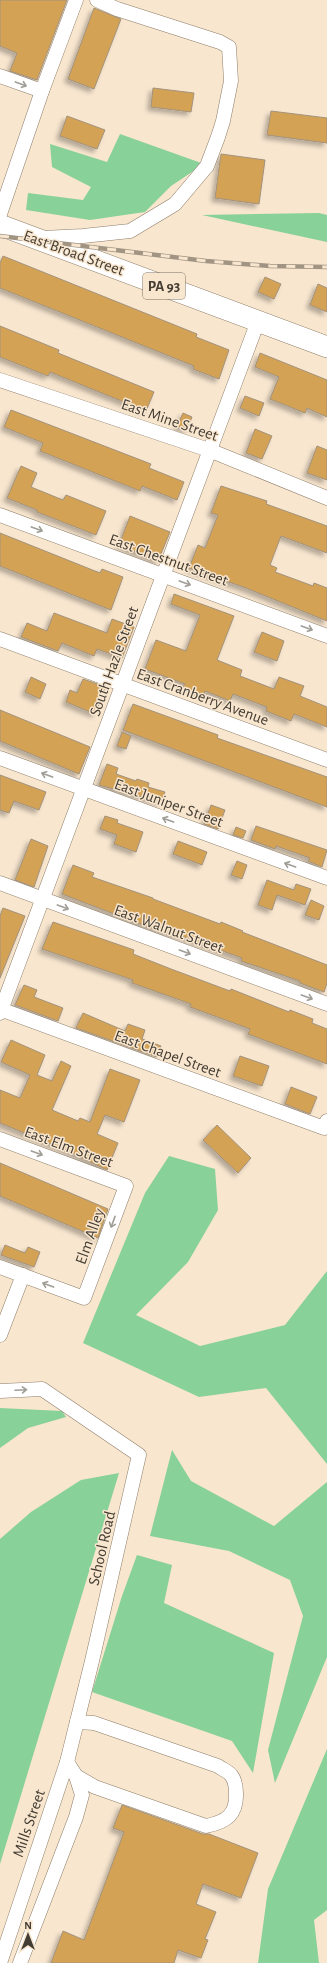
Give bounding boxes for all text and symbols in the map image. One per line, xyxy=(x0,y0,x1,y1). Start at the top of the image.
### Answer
one-way arrow xyxy=(15,80,27,88)
street label: East Broad Street xyxy=(21,227,126,279)
road number: PA 93 xyxy=(143,273,185,299)
street label: East Mine Street xyxy=(119,396,220,444)
one-way arrow xyxy=(30,525,42,533)
street label: East Chestnut Street xyxy=(107,531,230,589)
one-way arrow xyxy=(178,580,190,588)
street label: South Hazle Street xyxy=(87,604,141,718)
one-way arrow xyxy=(300,625,312,633)
street label: East Cranberry Avenue xyxy=(134,666,271,729)
one-way arrow xyxy=(41,770,53,778)
street label: East Juniper Street xyxy=(112,776,225,830)
one-way arrow xyxy=(163,815,175,823)
one-way arrow xyxy=(285,860,297,868)
street label: East Walnut Street xyxy=(112,902,225,956)
one-way arrow xyxy=(56,903,68,911)
one-way arrow xyxy=(178,948,190,956)
one-way arrow xyxy=(300,993,312,1001)
street label: East Chapel Street xyxy=(112,1027,223,1081)
street label: East Elm Street xyxy=(22,1123,115,1170)
one-way arrow xyxy=(30,1149,42,1157)
street label: Elm Alley xyxy=(72,1206,108,1267)
one-way arrow xyxy=(108,1216,116,1228)
one-way arrow xyxy=(42,1280,54,1288)
one-way arrow xyxy=(14,1386,27,1393)
street label: School Road xyxy=(86,1509,118,1587)
street label: Mills Street xyxy=(10,1787,48,1859)
north arrow xyxy=(8,1915,48,1955)
text: N xyxy=(24,1920,32,1931)

